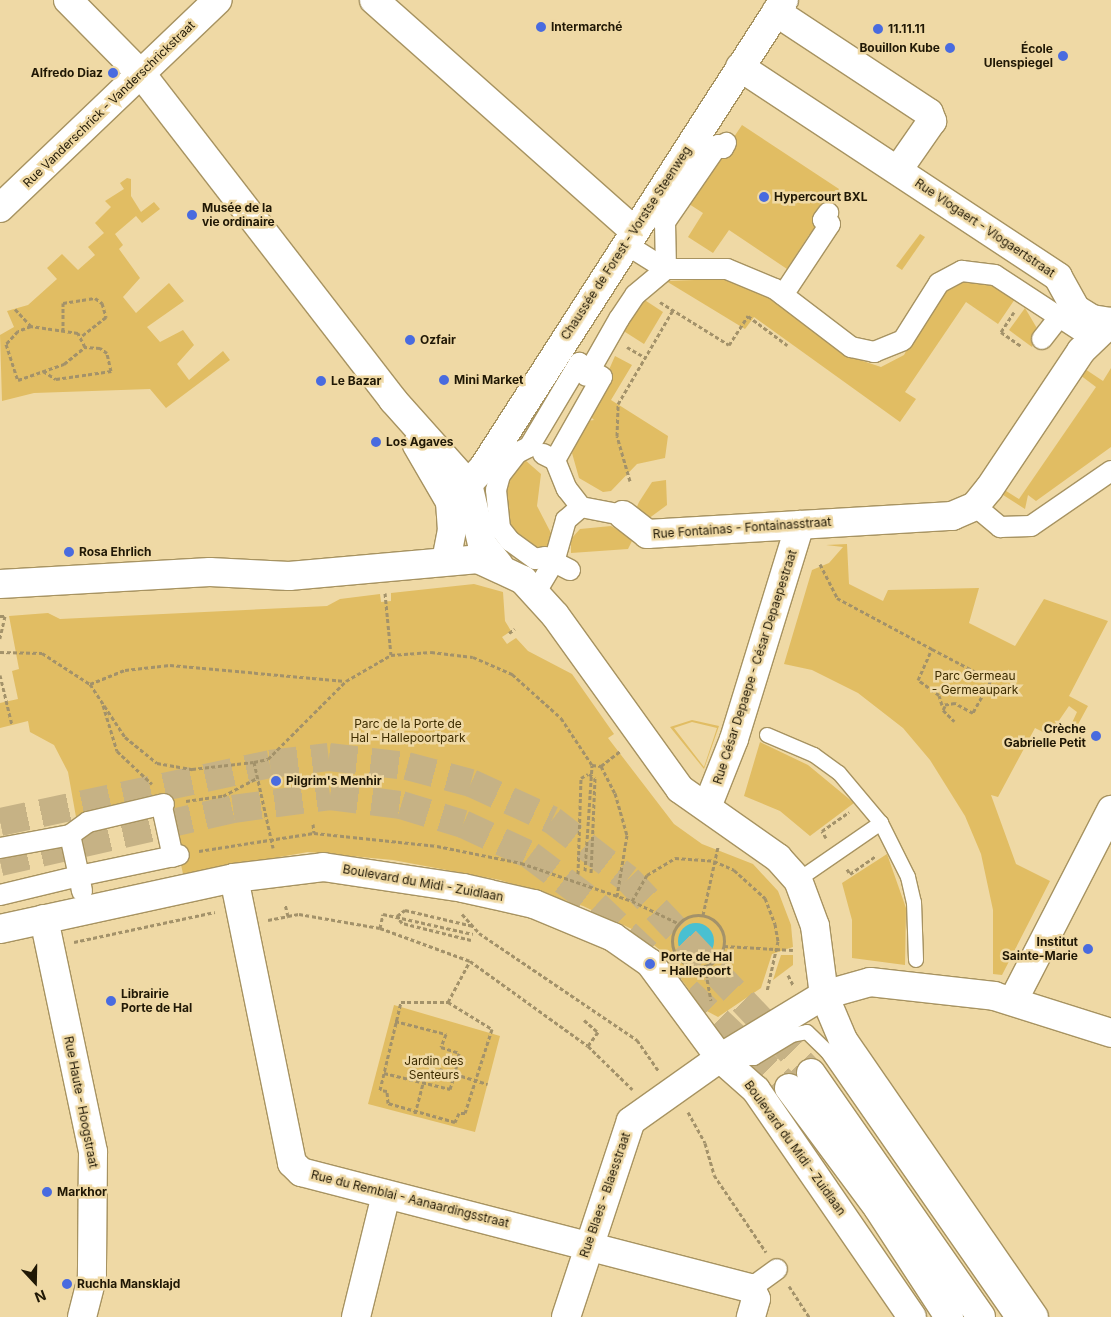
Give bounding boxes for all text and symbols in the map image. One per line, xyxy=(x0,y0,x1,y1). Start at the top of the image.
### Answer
street label: Rue Vanderschrick - Vanderschrickstraat xyxy=(20,18,198,190)
place label: Intermarché xyxy=(551,20,622,34)
marker: Intermarché xyxy=(535,21,547,33)
place label: 11.11.11 xyxy=(888,22,925,36)
marker: 11.11.11 xyxy=(872,23,884,35)
place label: Bouillon Kube xyxy=(859,41,940,55)
marker: Bouillon Kube xyxy=(944,42,956,54)
place label: École Ulenspiegel xyxy=(984,42,1053,70)
marker: École Ulenspiegel xyxy=(1057,50,1069,62)
place label: Alfredo Diaz xyxy=(31,66,103,80)
marker: Alfredo Diaz xyxy=(107,67,119,79)
street label: Chaussée de Forest - Vorstse Steenweg xyxy=(558,144,694,342)
street label: Rue Vlogaert - Vlogaertstraat xyxy=(912,176,1058,280)
place label: Hypercourt BXL xyxy=(774,190,867,204)
marker: Hypercourt BXL xyxy=(758,191,770,203)
place label: Musée de la vie ordinaire xyxy=(202,201,275,229)
marker: Musée de la vie ordinaire xyxy=(186,209,198,221)
place label: Ozfair xyxy=(420,333,456,347)
marker: Ozfair xyxy=(404,334,416,346)
place label: Mini Market xyxy=(454,373,523,387)
place label: Le Bazar xyxy=(331,374,381,388)
marker: Mini Market xyxy=(438,374,450,386)
marker: Le Bazar xyxy=(315,375,327,387)
place label: Los Agaves xyxy=(386,435,454,449)
marker: Los Agaves xyxy=(370,436,382,448)
street label: Rue Fontainas - Fontainasstraat xyxy=(652,515,832,541)
place label: Rosa Ehrlich xyxy=(79,545,151,559)
marker: Rosa Ehrlich xyxy=(63,546,75,558)
street label: Rue César Depaepe - César Depaepestraat xyxy=(710,548,800,786)
park label: Parc Germeau - Germeaupark xyxy=(932,669,1018,697)
park label: Parc de la Porte de Hal - Hallepoortpark xyxy=(350,717,466,745)
place label: Crèche Gabrielle Petit xyxy=(1004,722,1086,750)
marker: Crèche Gabrielle Petit xyxy=(1090,730,1102,742)
place label: Pilgrim's Menhir xyxy=(286,774,382,788)
marker: Pilgrim's Menhir xyxy=(270,775,282,787)
street label: Boulevard du Midi - Zuidlaan xyxy=(342,862,504,904)
place label: Institut Sainte-Marie xyxy=(1002,935,1078,963)
marker: Institut Sainte-Marie xyxy=(1082,943,1094,955)
place label: Porte de Hal - Hallepoort xyxy=(661,950,732,978)
marker: Porte de Hal - Hallepoort xyxy=(643,957,657,971)
place label: Librairie Porte de Hal xyxy=(121,987,192,1015)
marker: Librairie Porte de Hal xyxy=(105,995,117,1007)
street label: Rue Haute - Hoogstraat xyxy=(61,1035,101,1169)
park label: Jardin des Senteurs xyxy=(404,1054,464,1082)
street label: Boulevard du Midi - Zuidlaan xyxy=(741,1078,849,1218)
street label: Rue Blaes - Blaesstraat xyxy=(577,1131,633,1259)
street label: Rue du Remblai - Aanaardingsstraat xyxy=(310,1167,510,1231)
place label: Markhor xyxy=(57,1185,107,1199)
marker: Markhor xyxy=(41,1186,53,1198)
north arrow xyxy=(10,1257,60,1307)
place label: Ruchla Mansklajd xyxy=(77,1277,180,1291)
marker: Ruchla Mansklajd xyxy=(61,1278,73,1290)
text: N xyxy=(33,1287,49,1306)

